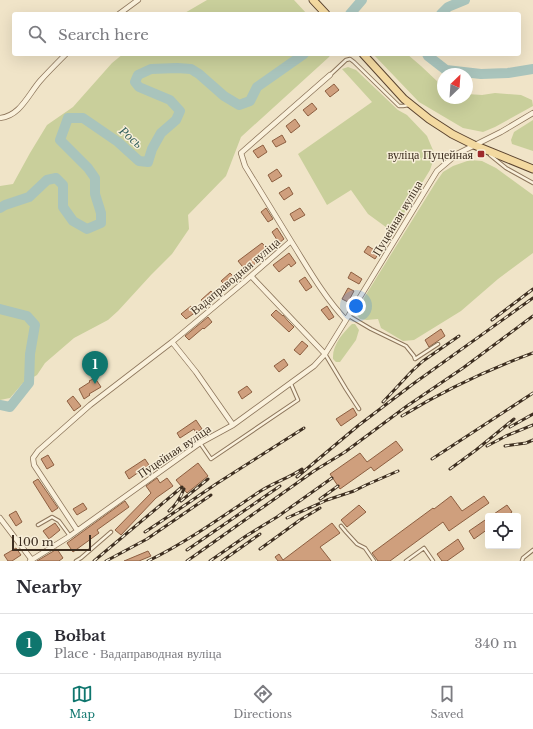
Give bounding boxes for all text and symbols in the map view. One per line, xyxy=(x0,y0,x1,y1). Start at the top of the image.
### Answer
search box xyxy=(12,12,521,56)
icon: search xyxy=(26,23,48,45)
text: Search here xyxy=(58,25,149,44)
north arrow xyxy=(437,68,473,104)
water label: Рось xyxy=(115,122,146,152)
place label: вуліца Пуцейная xyxy=(388,147,473,162)
marker: вуліца Пуцейная xyxy=(476,149,486,159)
street label: Пуцейная вуліца xyxy=(369,177,426,258)
street label: Вадаправодная вуліца xyxy=(187,234,283,318)
your location xyxy=(346,296,366,316)
pin: 1 xyxy=(82,351,108,384)
street label: Пуцейная вуліца xyxy=(134,421,214,481)
map controls xyxy=(485,513,521,549)
button: locate xyxy=(485,513,521,549)
scale bar xyxy=(12,533,91,552)
text: 100 m xyxy=(18,535,54,549)
text: Nearby xyxy=(16,577,82,598)
text: Bołbat xyxy=(54,626,106,645)
text: 1 xyxy=(26,635,32,652)
text: 340 m xyxy=(474,635,517,652)
text: Place · Вадаправодная вуліца xyxy=(54,645,222,662)
tab: Map xyxy=(69,683,95,721)
tab: Directions xyxy=(233,683,292,721)
tab: Saved xyxy=(431,683,464,721)

